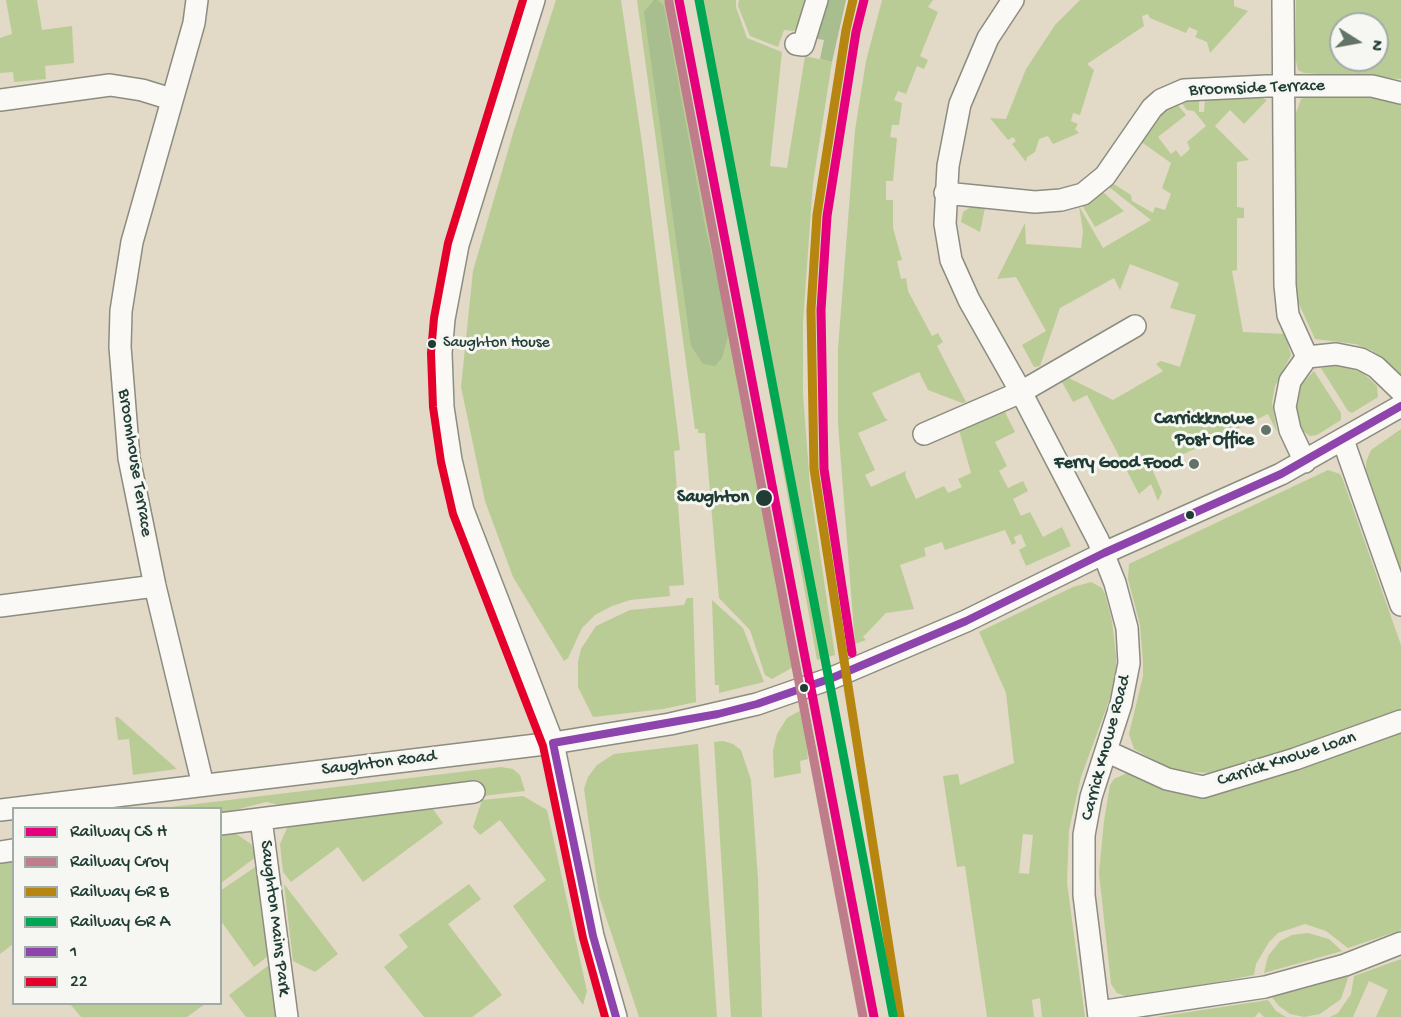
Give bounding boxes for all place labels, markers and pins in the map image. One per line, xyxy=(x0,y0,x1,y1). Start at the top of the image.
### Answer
place label: Saughton House xyxy=(443,334,550,354)
marker: Saughton House xyxy=(426,338,438,350)
place label: Carrickknowe Post Office xyxy=(1154,409,1254,452)
marker: Carrickknowe Post Office xyxy=(1259,423,1273,437)
place label: Ferry Good Food xyxy=(1054,453,1182,475)
marker: Ferry Good Food xyxy=(1187,457,1201,471)
place label: Saughton xyxy=(677,487,749,509)
marker: Saughton xyxy=(754,488,774,508)
unlabelled marker xyxy=(1184,509,1196,521)
unlabelled marker xyxy=(798,682,810,694)

